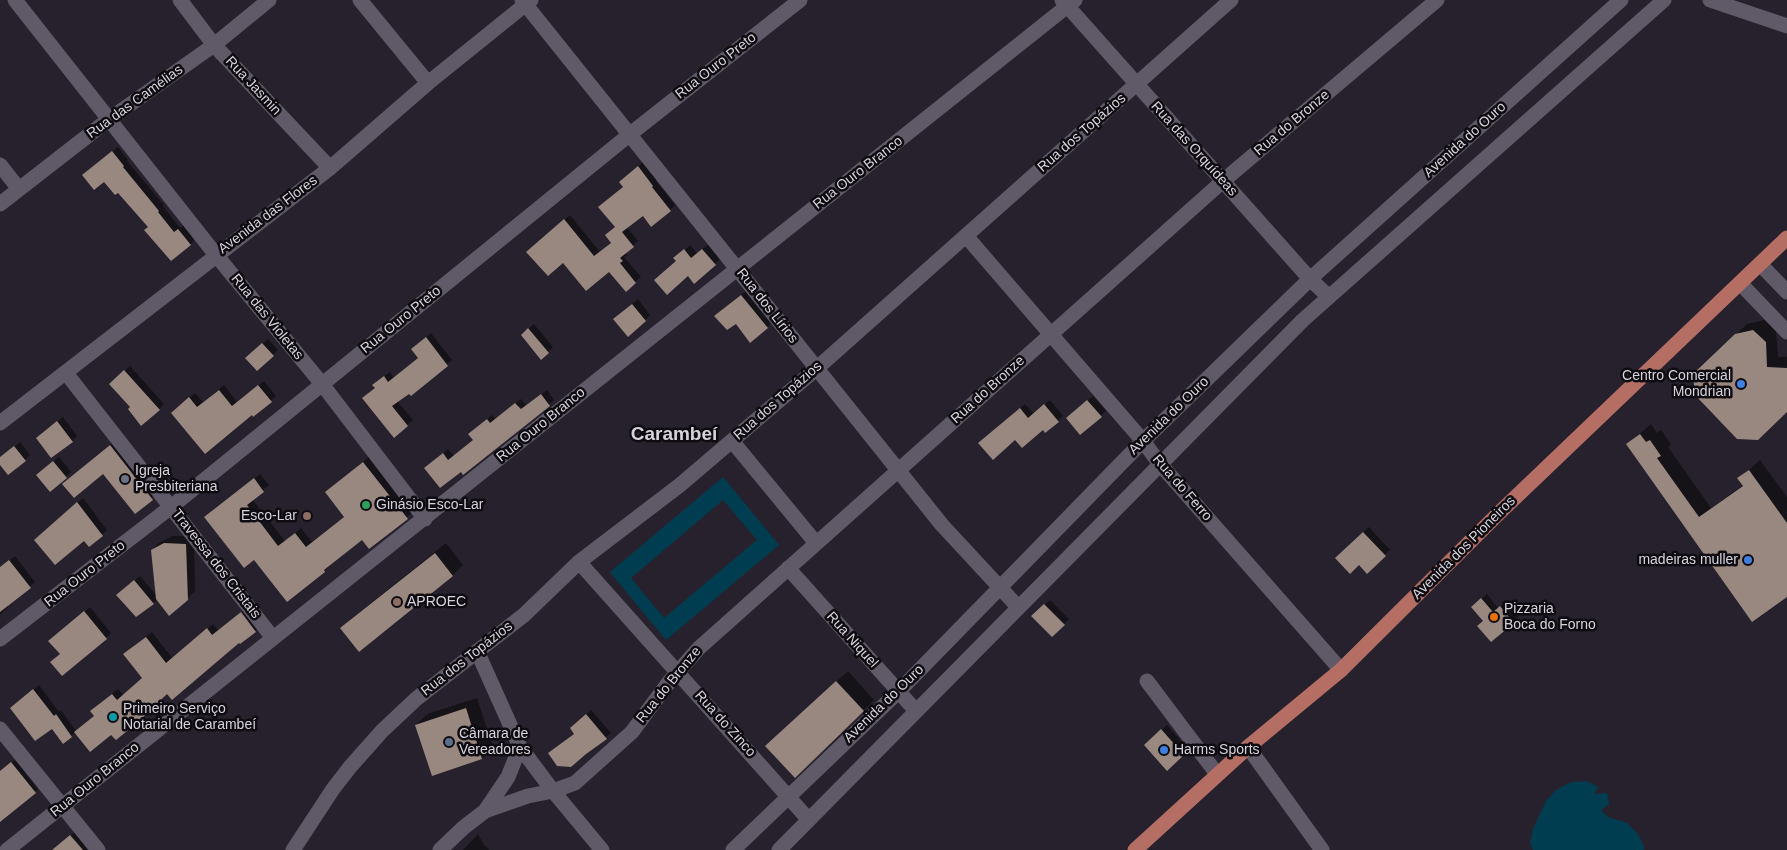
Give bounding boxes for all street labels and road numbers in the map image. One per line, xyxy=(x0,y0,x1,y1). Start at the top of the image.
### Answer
street label: Rua Ouro Preto xyxy=(672,29,760,103)
street label: Rua Jasmin xyxy=(222,53,284,119)
street label: Rua das Camélias xyxy=(84,62,186,142)
street label: Rua do Bronze xyxy=(1251,87,1333,159)
street label: Rua dos Topázios xyxy=(1034,90,1130,176)
street label: Rua das Orquídeas xyxy=(1147,98,1241,200)
street label: Avenida do Ouro xyxy=(1420,99,1510,181)
street label: Rua Ouro Branco xyxy=(810,133,906,213)
street label: Avenida das Flores xyxy=(215,172,321,258)
street label: Rua dos Lírios xyxy=(733,265,801,347)
street label: Rua das Violetas xyxy=(227,271,307,363)
street label: Rua Ouro Preto xyxy=(358,283,444,357)
street label: Rua do Bronze xyxy=(948,353,1028,427)
street label: Rua dos Topázios xyxy=(730,358,826,444)
street label: Avenida do Ouro xyxy=(1125,374,1213,458)
street label: Rua Ouro Branco xyxy=(493,384,589,466)
street label: Rua do Ferro xyxy=(1149,451,1215,525)
street label: Avenida dos Pioneiros xyxy=(1409,493,1519,603)
street label: Travessa dos Cristais xyxy=(168,506,264,622)
street label: Rua Ouro Preto xyxy=(41,537,129,611)
street label: Rua Niquel xyxy=(823,609,881,671)
street label: Rua dos Topázios xyxy=(418,618,516,700)
street label: Rua do Bronze xyxy=(633,643,705,727)
street label: Avenida do Ouro xyxy=(840,662,928,746)
street label: Rua do Zinco xyxy=(691,687,759,761)
street label: Rua Ouro Branco xyxy=(47,739,143,821)

